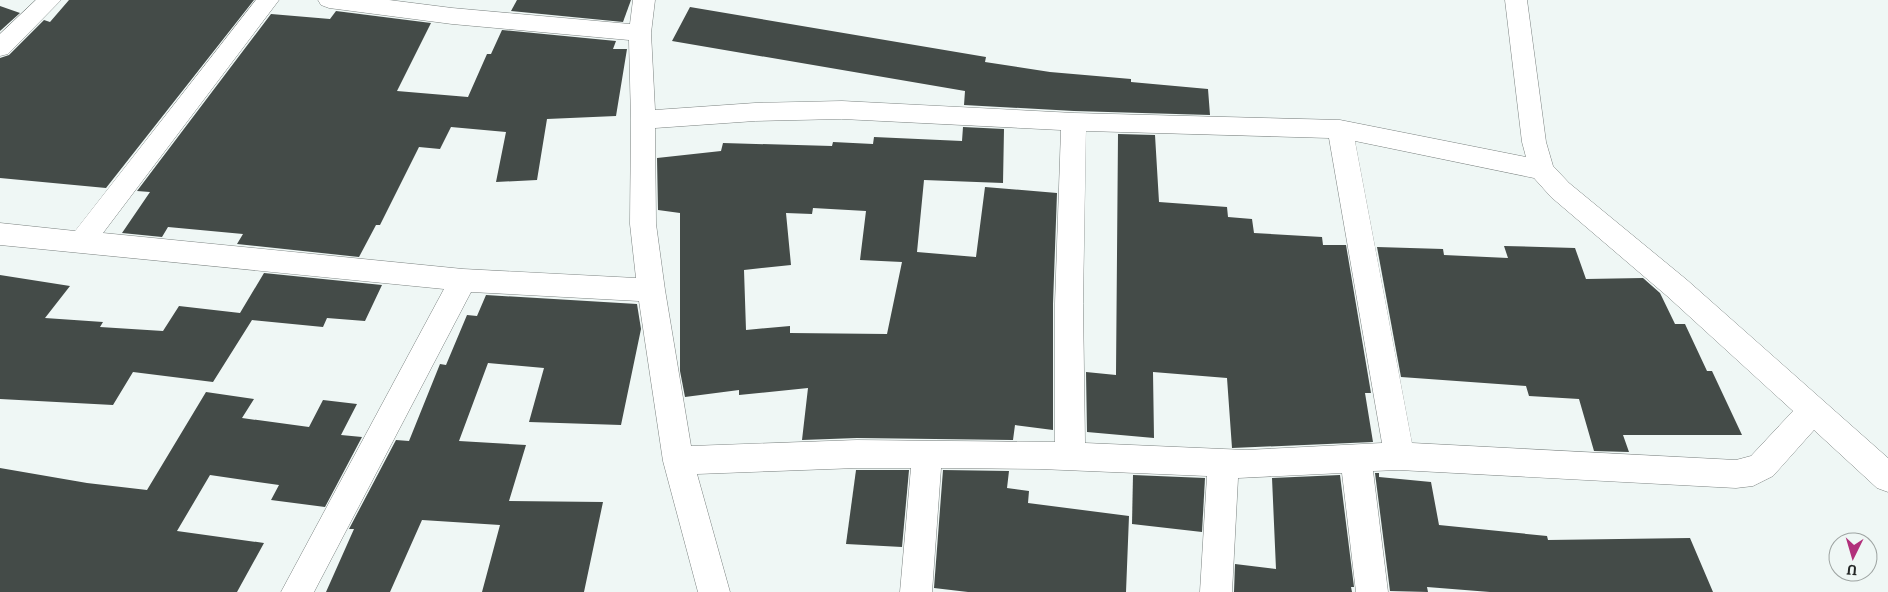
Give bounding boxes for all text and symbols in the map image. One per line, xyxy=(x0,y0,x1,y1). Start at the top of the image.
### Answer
north arrow xyxy=(1828,532,1878,582)
text: U xyxy=(1845,560,1858,578)

